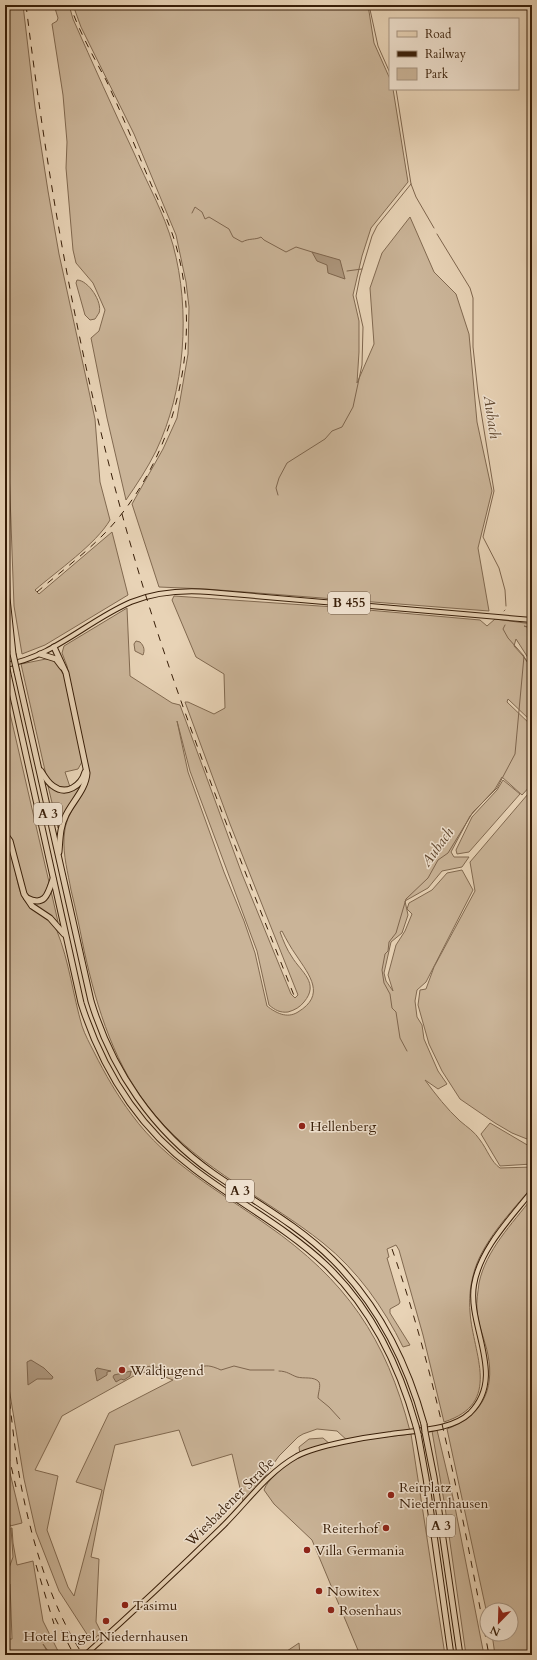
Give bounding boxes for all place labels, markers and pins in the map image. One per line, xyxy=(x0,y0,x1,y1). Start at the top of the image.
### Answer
place label: Hellenberg xyxy=(310,1117,376,1136)
marker: Hellenberg xyxy=(297,1121,307,1131)
place label: Waldjugend xyxy=(129,1361,204,1380)
marker: Waldjugend xyxy=(117,1365,127,1375)
place label: Reitplatz Niedernhausen xyxy=(399,1478,489,1513)
marker: Reitplatz Niedernhausen xyxy=(386,1490,396,1500)
place label: Reiterhof xyxy=(323,1519,381,1538)
marker: Reiterhof xyxy=(381,1523,391,1533)
place label: Villa Germania xyxy=(315,1541,405,1560)
marker: Villa Germania xyxy=(302,1545,312,1555)
place label: Nowitex xyxy=(327,1582,379,1601)
marker: Nowitex xyxy=(314,1586,324,1596)
place label: Tasimu xyxy=(133,1596,178,1615)
marker: Tasimu xyxy=(120,1600,130,1610)
place label: Rosenhaus xyxy=(339,1601,402,1620)
marker: Rosenhaus xyxy=(326,1605,336,1615)
marker: Hotel Engel Niedernhausen xyxy=(101,1616,111,1626)
place label: Hotel Engel Niedernhausen xyxy=(23,1627,189,1646)

